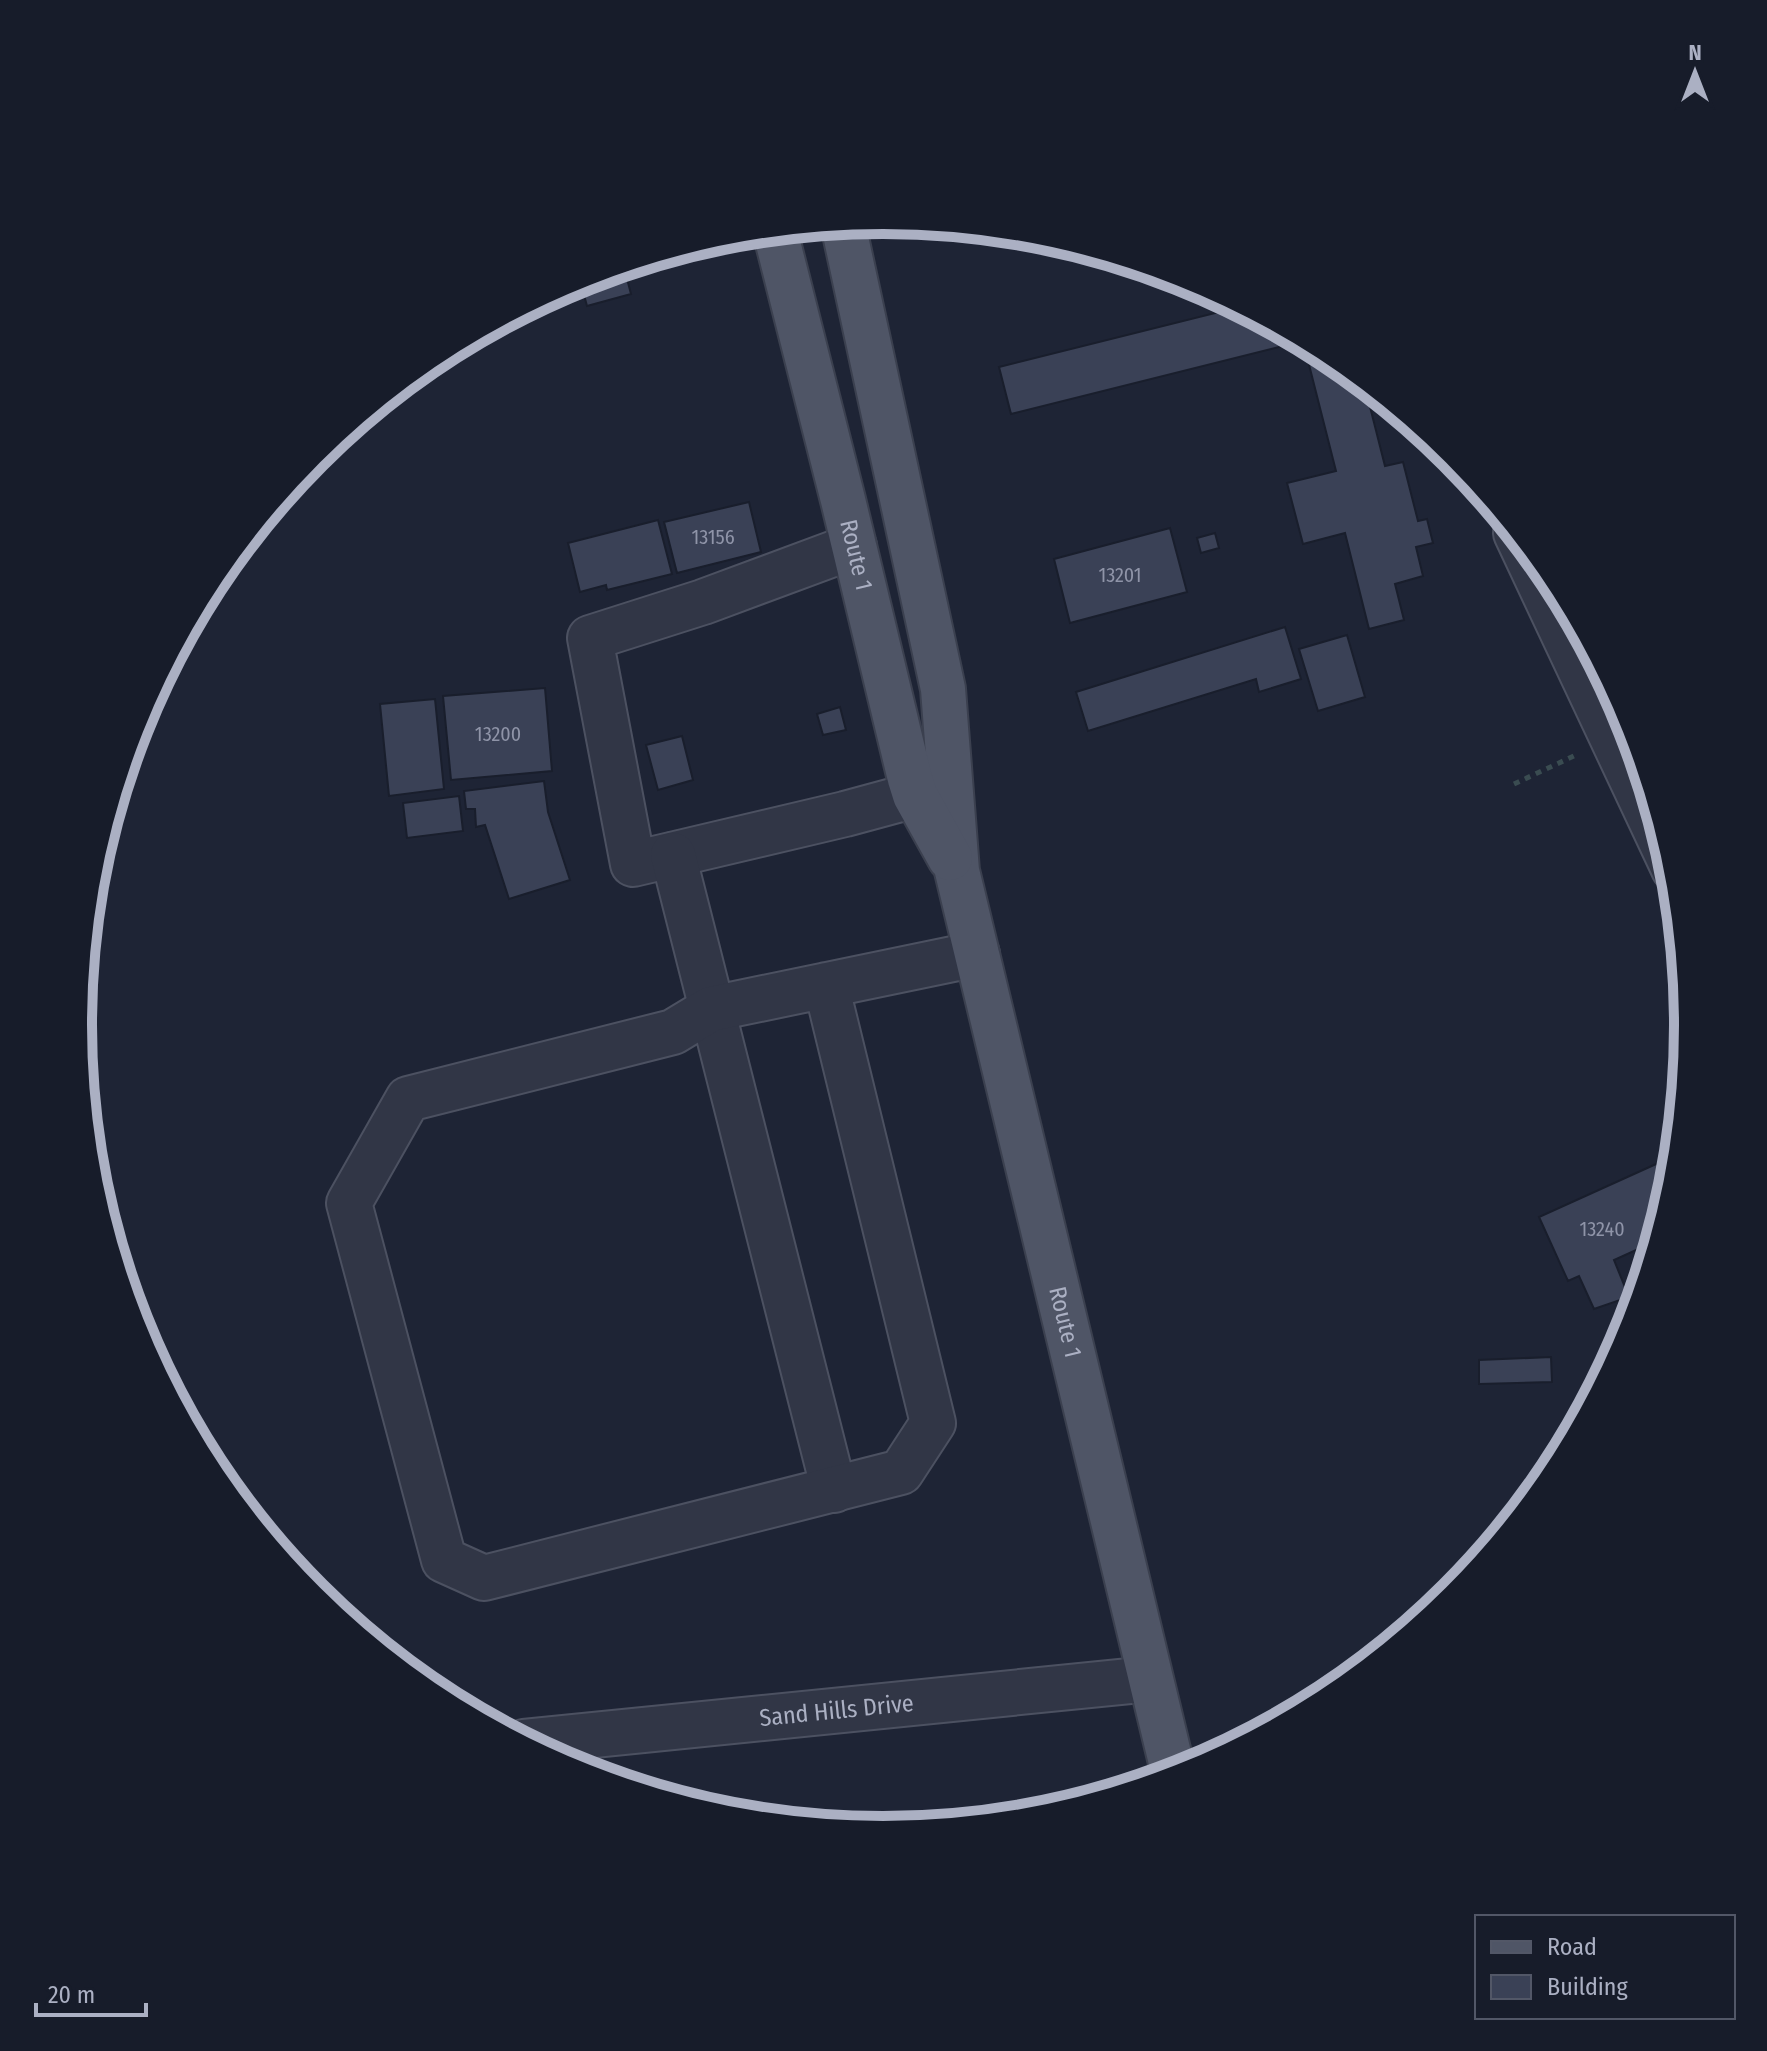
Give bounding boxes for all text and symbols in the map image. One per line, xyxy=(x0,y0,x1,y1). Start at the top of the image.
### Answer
north arrow xyxy=(1655,32,1735,112)
text: N xyxy=(1688,39,1702,66)
street label: Route 1 xyxy=(834,517,878,593)
house number: 13156 xyxy=(691,525,735,549)
house number: 13201 xyxy=(1098,563,1142,587)
house number: 13200 xyxy=(475,722,521,746)
house number: 13240 xyxy=(1579,1217,1625,1241)
street label: Route 1 xyxy=(1043,1284,1087,1360)
street label: Sand Hills Drive xyxy=(758,1689,915,1732)
legend xyxy=(1475,1915,1735,2019)
text: Road xyxy=(1547,1933,1597,1961)
scale bar xyxy=(36,1967,146,2017)
text: Building xyxy=(1547,1973,1629,2001)
text: 20 m xyxy=(48,1981,95,2009)

